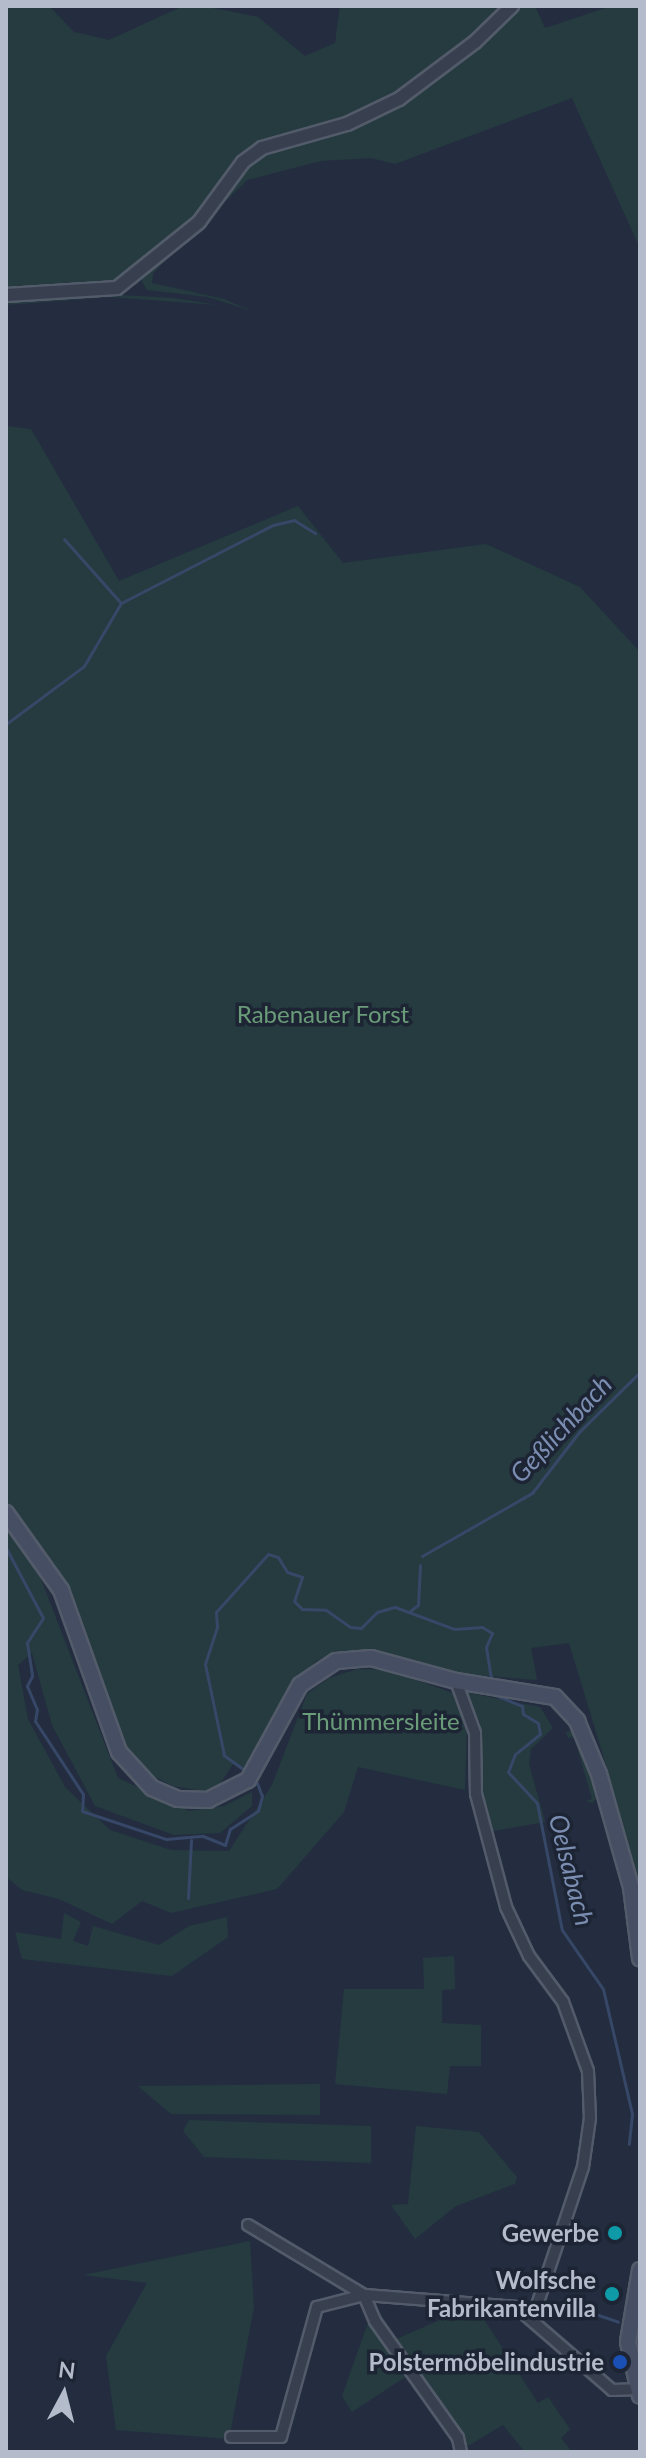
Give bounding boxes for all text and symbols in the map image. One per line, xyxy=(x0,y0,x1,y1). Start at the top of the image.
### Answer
park label: Rabenauer Forst xyxy=(237,1000,409,1028)
water label: Geßlichbach xyxy=(504,1369,618,1489)
park label: Thümmersleite xyxy=(302,1707,460,1735)
water label: Oelsabach xyxy=(542,1811,600,1929)
place label: Gewerbe xyxy=(502,2219,599,2247)
marker: Gewerbe xyxy=(606,2224,624,2242)
place label: Wolfsche Fabrikantenvilla xyxy=(427,2266,596,2322)
marker: Wolfsche Fabrikantenvilla xyxy=(603,2285,621,2303)
place label: Polstermöbelindustrie xyxy=(368,2348,604,2376)
marker: Polstermöbelindustrie xyxy=(611,2353,629,2371)
north arrow xyxy=(24,2354,104,2434)
text: N xyxy=(57,2355,77,2384)

